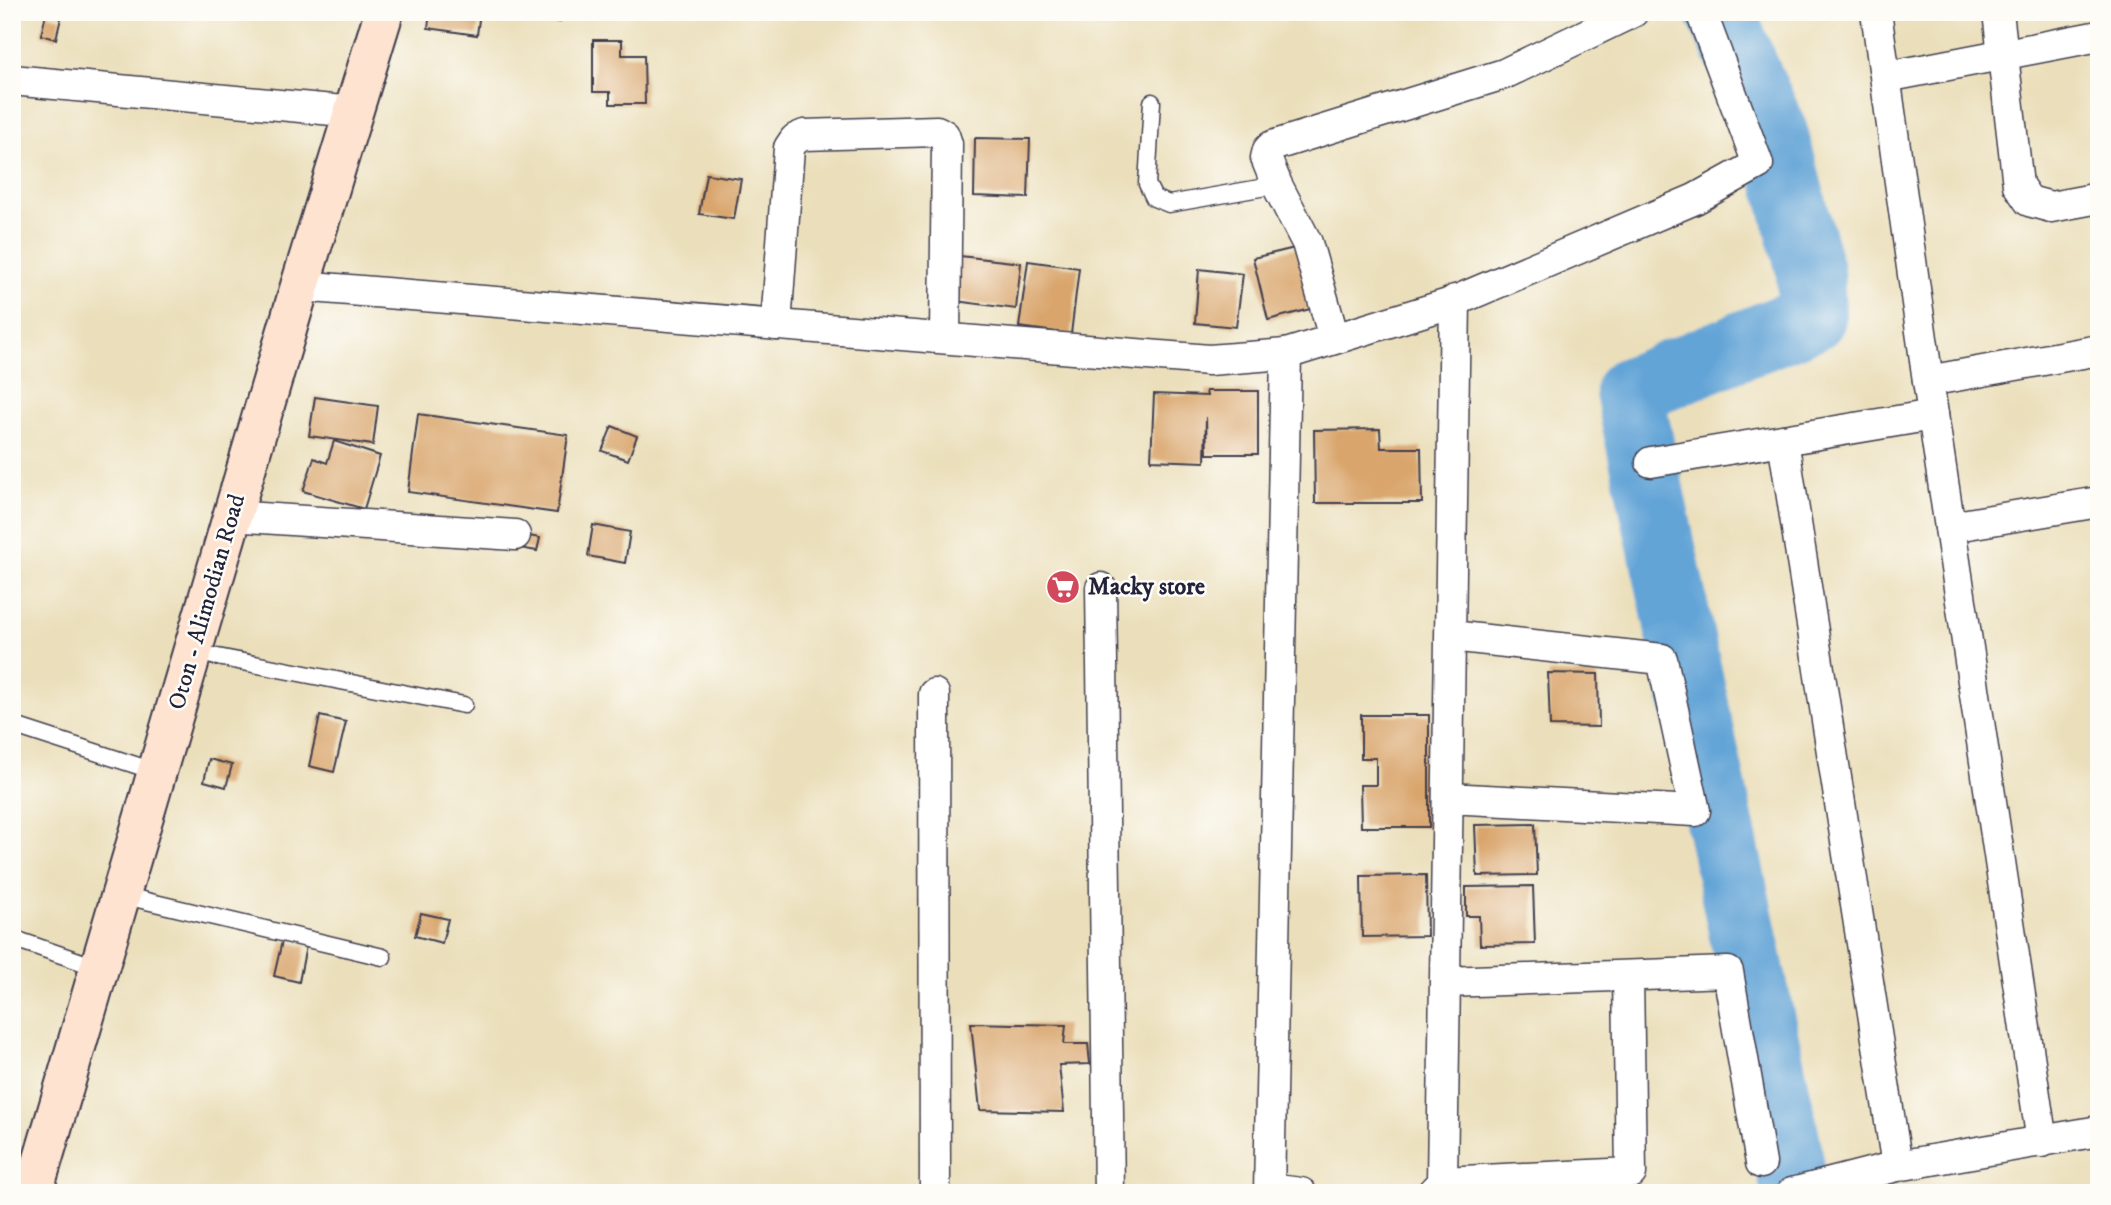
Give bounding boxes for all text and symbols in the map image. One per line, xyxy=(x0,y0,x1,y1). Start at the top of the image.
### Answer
street label: Oton - Alimodian Road xyxy=(162,491,252,713)
supermarket icon: Macky store xyxy=(1044,568,1082,606)
place label: Macky store xyxy=(1088,572,1205,602)

